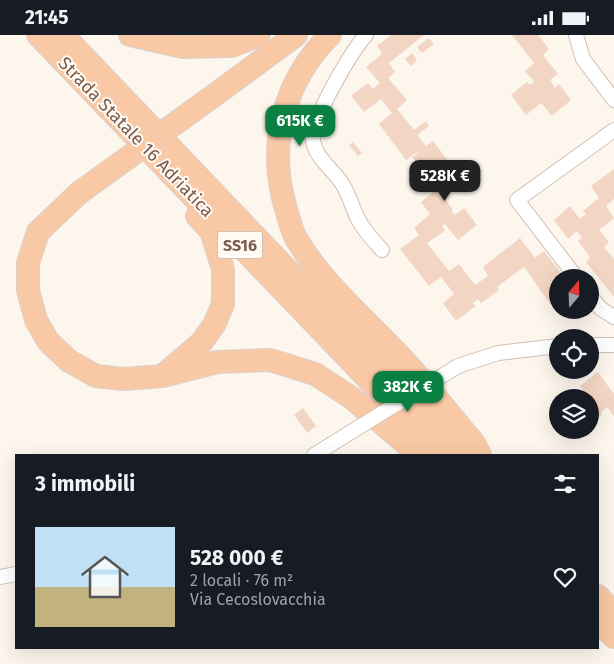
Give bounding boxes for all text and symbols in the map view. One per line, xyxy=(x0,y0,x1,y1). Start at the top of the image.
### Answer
text: 21:45 xyxy=(25,6,68,29)
street label: Strada Statale 16 Adriatica xyxy=(54,52,218,222)
pin: 615K € xyxy=(259,105,341,147)
text: 615K € xyxy=(276,111,324,130)
pin: 528K € xyxy=(404,159,486,202)
text: 528K € xyxy=(420,166,470,185)
road number: SS16 xyxy=(218,231,262,259)
north arrow xyxy=(549,269,599,319)
map controls xyxy=(549,269,599,439)
button: locate xyxy=(549,329,599,379)
pin: 382K € xyxy=(367,371,449,413)
text: 382K € xyxy=(383,377,433,396)
button: layers xyxy=(549,389,599,439)
icon: filters xyxy=(551,470,579,498)
text: 3 immobili xyxy=(35,471,135,497)
text: 528 000 € xyxy=(190,545,283,571)
icon: home xyxy=(75,547,135,607)
icon: heart xyxy=(551,563,579,591)
text: 2 locali · 76 m² xyxy=(190,571,293,590)
text: Via Cecoslovacchia xyxy=(190,590,326,609)

